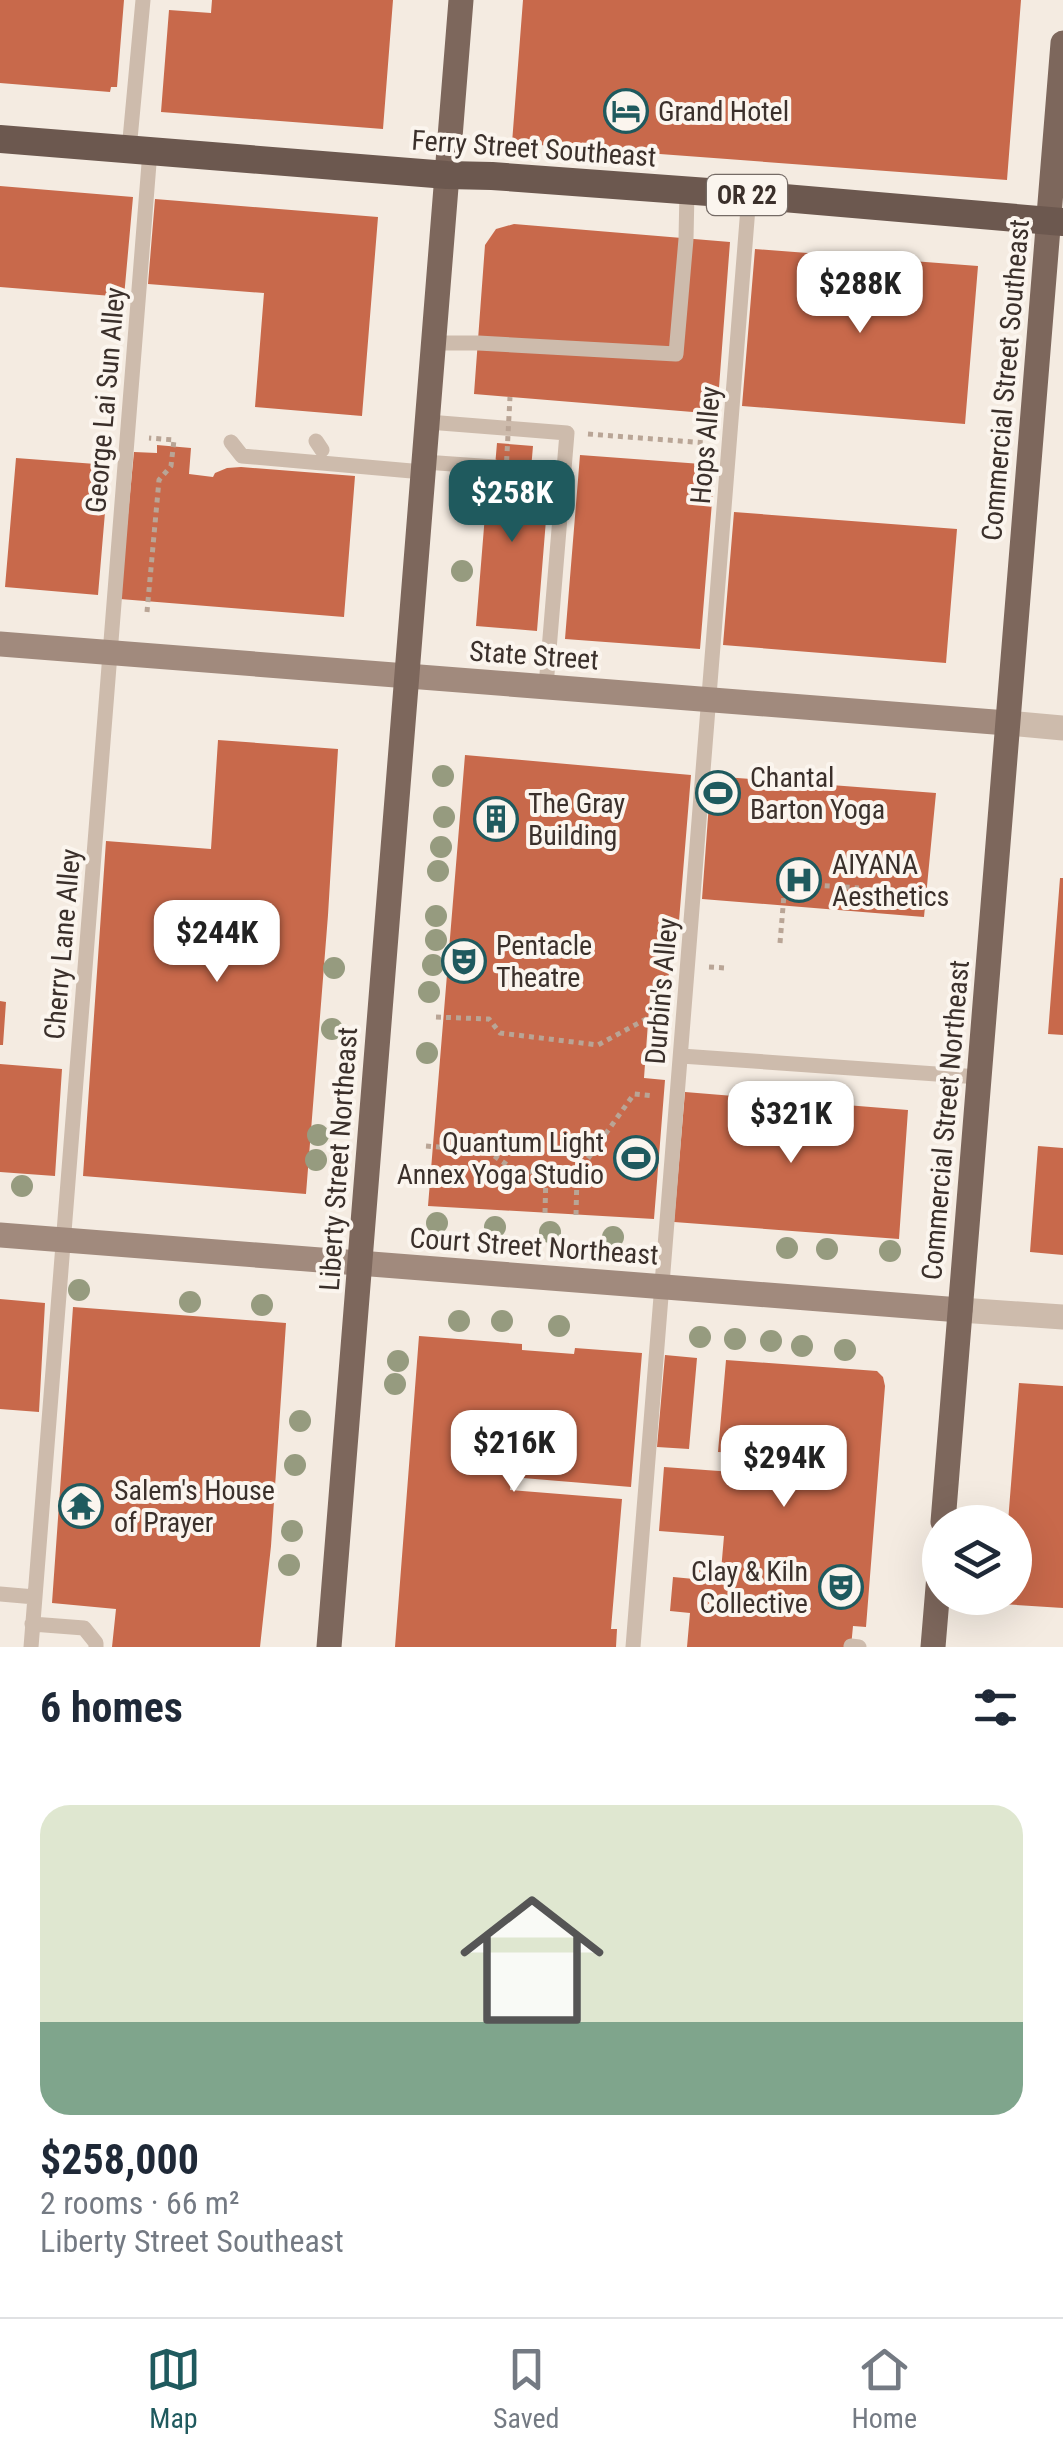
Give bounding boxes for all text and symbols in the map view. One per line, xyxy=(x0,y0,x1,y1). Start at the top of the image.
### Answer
hotel icon: Grand Hotel xyxy=(603,88,649,134)
place label: Grand Hotel xyxy=(658,95,789,128)
street label: Ferry Street Southeast xyxy=(410,123,657,174)
road number: OR 22 xyxy=(707,175,787,215)
street label: Commercial Street Southeast xyxy=(975,218,1036,542)
pin: $288K xyxy=(790,251,930,336)
text: $288K xyxy=(819,264,901,302)
street label: George Lai Sun Alley xyxy=(79,285,132,514)
street label: Hops Alley xyxy=(684,384,727,505)
pin: $258K xyxy=(442,460,582,545)
text: $258K xyxy=(471,473,553,511)
street label: State Street xyxy=(468,635,600,676)
place label: Chantal Barton Yoga xyxy=(750,761,885,826)
sports icon: Chantal Barton Yoga xyxy=(695,770,741,816)
place label: The Gray Building xyxy=(528,787,625,852)
building icon: The Gray Building xyxy=(473,796,519,842)
street label: Cherry Lane Alley xyxy=(38,847,87,1041)
place label: AIYANA Aesthetics xyxy=(832,848,949,913)
hospital icon: AIYANA Aesthetics xyxy=(776,857,822,903)
pin: $244K xyxy=(147,900,287,985)
text: $244K xyxy=(176,913,258,951)
street label: Durbin's Alley xyxy=(639,916,684,1066)
place label: Pentacle Theatre xyxy=(496,929,592,994)
theatre icon: Pentacle Theatre xyxy=(441,938,487,984)
street label: Commercial Street Northeast xyxy=(915,959,976,1281)
street label: Liberty Street Northeast xyxy=(313,1026,364,1292)
pin: $321K xyxy=(721,1081,861,1166)
text: $321K xyxy=(750,1094,832,1132)
place label: Quantum Light Annex Yoga Studio xyxy=(397,1126,604,1191)
sports icon: Quantum Light Annex Yoga Studio xyxy=(613,1135,659,1181)
street label: Court Street Northeast xyxy=(408,1221,660,1272)
pin: $216K xyxy=(444,1410,584,1495)
text: $216K xyxy=(473,1423,555,1461)
pin: $294K xyxy=(714,1425,854,1510)
text: $294K xyxy=(743,1438,825,1476)
place label: Salem's House of Prayer xyxy=(114,1474,275,1539)
temple icon: Salem's House of Prayer xyxy=(58,1483,104,1529)
map controls xyxy=(922,1505,1032,1615)
button: layers xyxy=(922,1505,1032,1615)
place label: Clay & Kiln Collective xyxy=(691,1555,808,1620)
theatre icon: Clay & Kiln Collective xyxy=(818,1564,864,1610)
icon: filters xyxy=(968,1680,1023,1735)
text: 6 homes xyxy=(40,1683,183,1732)
icon: home xyxy=(442,1870,622,2050)
text: $258,000 xyxy=(40,2135,199,2184)
text: 2 rooms · 66 m² xyxy=(40,2184,239,2222)
text: Liberty Street Southeast xyxy=(40,2222,344,2260)
tab: Map xyxy=(146,2342,201,2435)
tab: Saved xyxy=(493,2342,559,2435)
tab: Home xyxy=(851,2342,917,2435)

